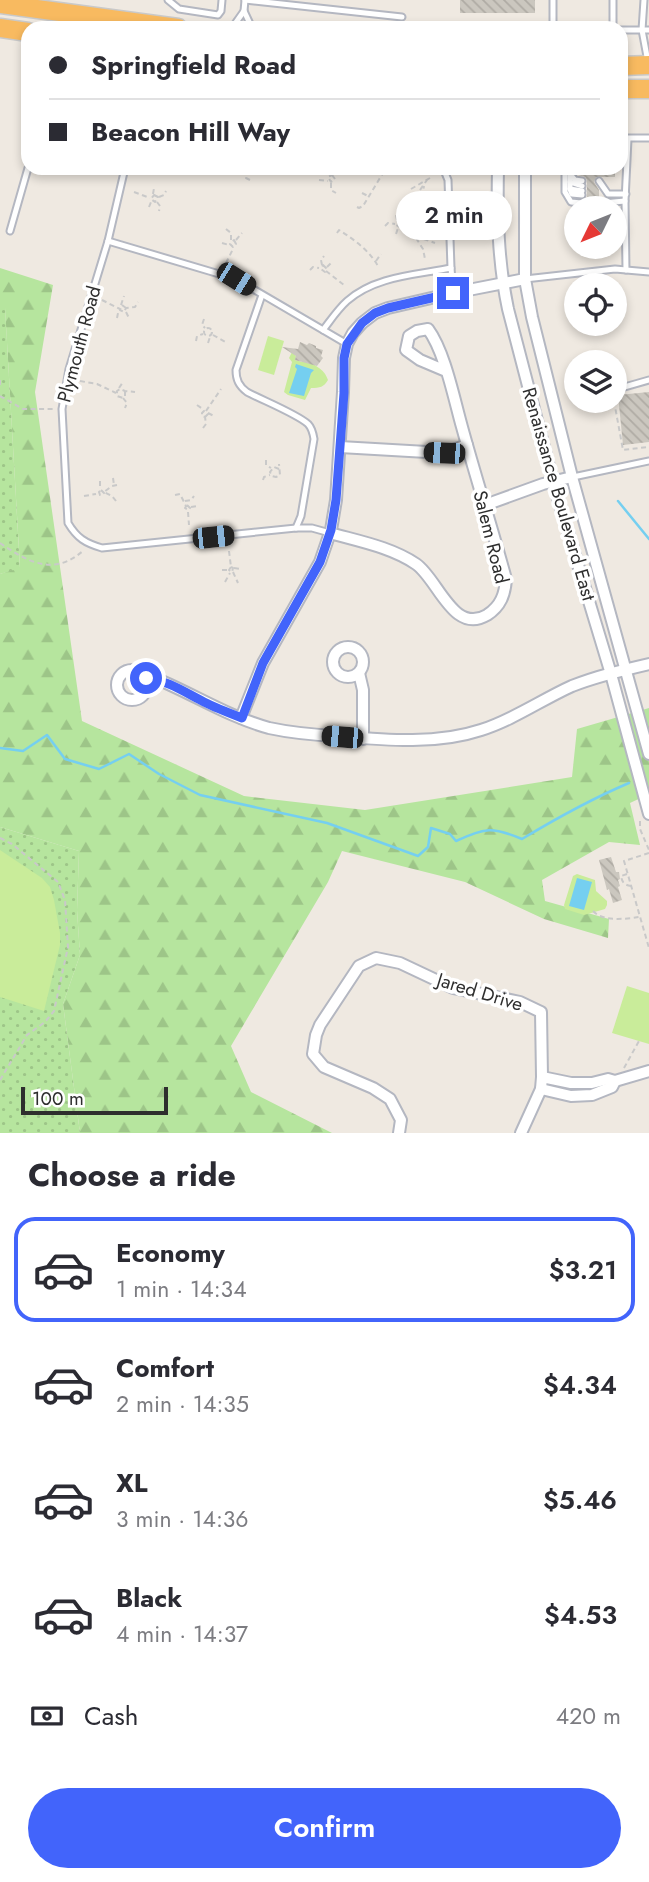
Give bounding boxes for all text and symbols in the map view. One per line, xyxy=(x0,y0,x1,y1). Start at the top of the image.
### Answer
text: Springfield Road xyxy=(91,46,296,84)
text: Beacon Hill Way xyxy=(91,113,290,151)
callout: 2 min xyxy=(395,191,511,240)
north arrow xyxy=(564,196,626,259)
map controls xyxy=(564,196,627,413)
text: 2 min xyxy=(424,198,484,232)
car xyxy=(213,259,260,299)
button: locate xyxy=(564,273,627,336)
route end xyxy=(437,277,469,309)
street label: Plymouth Road xyxy=(50,283,108,405)
button: layers xyxy=(564,350,627,413)
street label: Renaissance Boulevard East xyxy=(516,384,603,604)
car xyxy=(423,442,466,464)
street label: Salem Road xyxy=(466,488,516,586)
car xyxy=(192,524,235,550)
route start xyxy=(130,662,162,694)
car xyxy=(321,725,364,749)
street label: Jared Drive xyxy=(431,965,526,1018)
scale bar xyxy=(21,1084,168,1116)
text: 100 m xyxy=(32,1085,84,1112)
text: Choose a ride xyxy=(28,1152,236,1198)
text: Economy xyxy=(116,1234,225,1272)
icon: car xyxy=(32,1238,95,1301)
text: $3.21 xyxy=(549,1251,617,1289)
text: 1 min · 14:34 xyxy=(116,1272,247,1306)
text: Comfort xyxy=(116,1349,214,1387)
icon: car xyxy=(32,1353,95,1416)
text: $4.34 xyxy=(543,1366,617,1404)
text: 2 min · 14:35 xyxy=(116,1387,249,1421)
text: XL xyxy=(116,1464,148,1502)
icon: car xyxy=(32,1468,95,1531)
text: $5.46 xyxy=(543,1481,617,1519)
text: 3 min · 14:36 xyxy=(116,1502,249,1536)
text: Black xyxy=(116,1579,182,1617)
icon: car xyxy=(32,1583,95,1646)
text: $4.53 xyxy=(544,1596,617,1634)
text: 4 min · 14:37 xyxy=(116,1617,248,1651)
icon: cash xyxy=(28,1697,66,1735)
text: Cash xyxy=(84,1697,138,1735)
text: 420 m xyxy=(556,1699,621,1733)
button: Confirm xyxy=(28,1788,621,1868)

